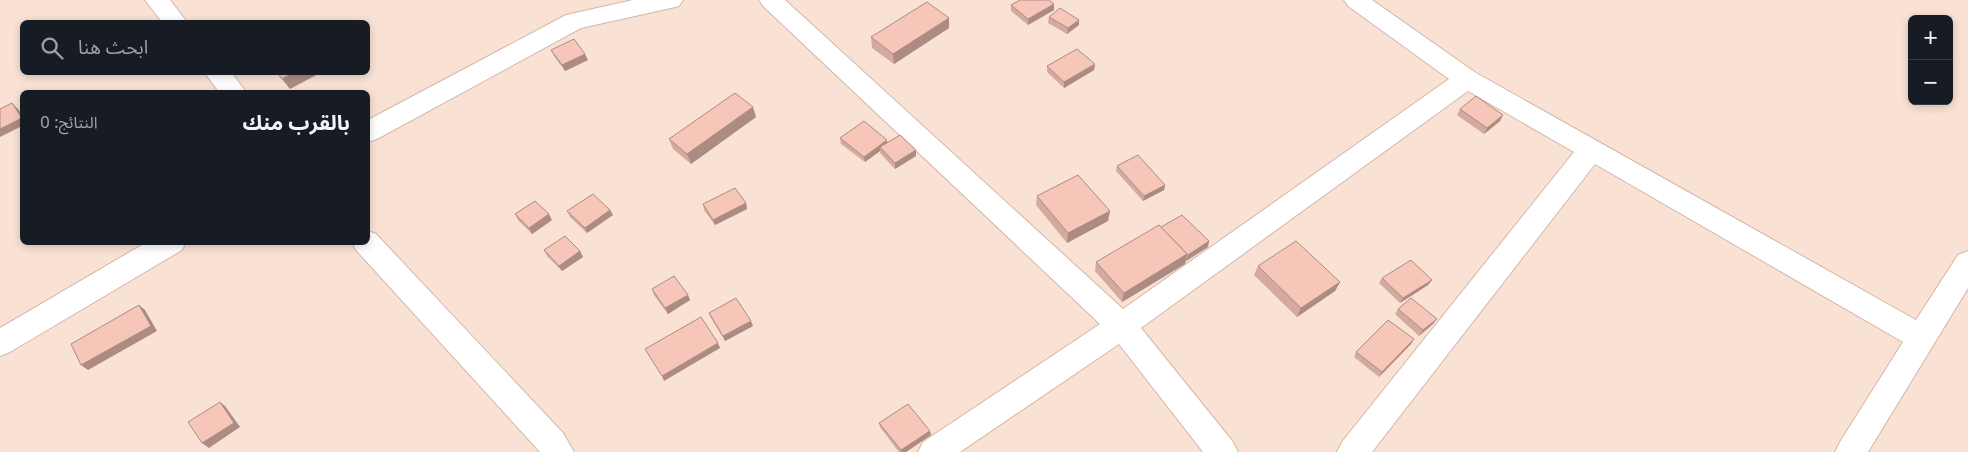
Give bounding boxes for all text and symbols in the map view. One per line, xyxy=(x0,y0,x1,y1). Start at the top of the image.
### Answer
map controls xyxy=(1908,15,1953,105)
button: + xyxy=(1908,15,1953,60)
search box xyxy=(20,20,370,75)
icon: search xyxy=(38,34,66,62)
text: ابحث هنا xyxy=(78,35,148,58)
button: − xyxy=(1908,60,1953,105)
text: بالقرب منك xyxy=(242,109,350,135)
text: النتائج: 0 xyxy=(40,112,98,132)

